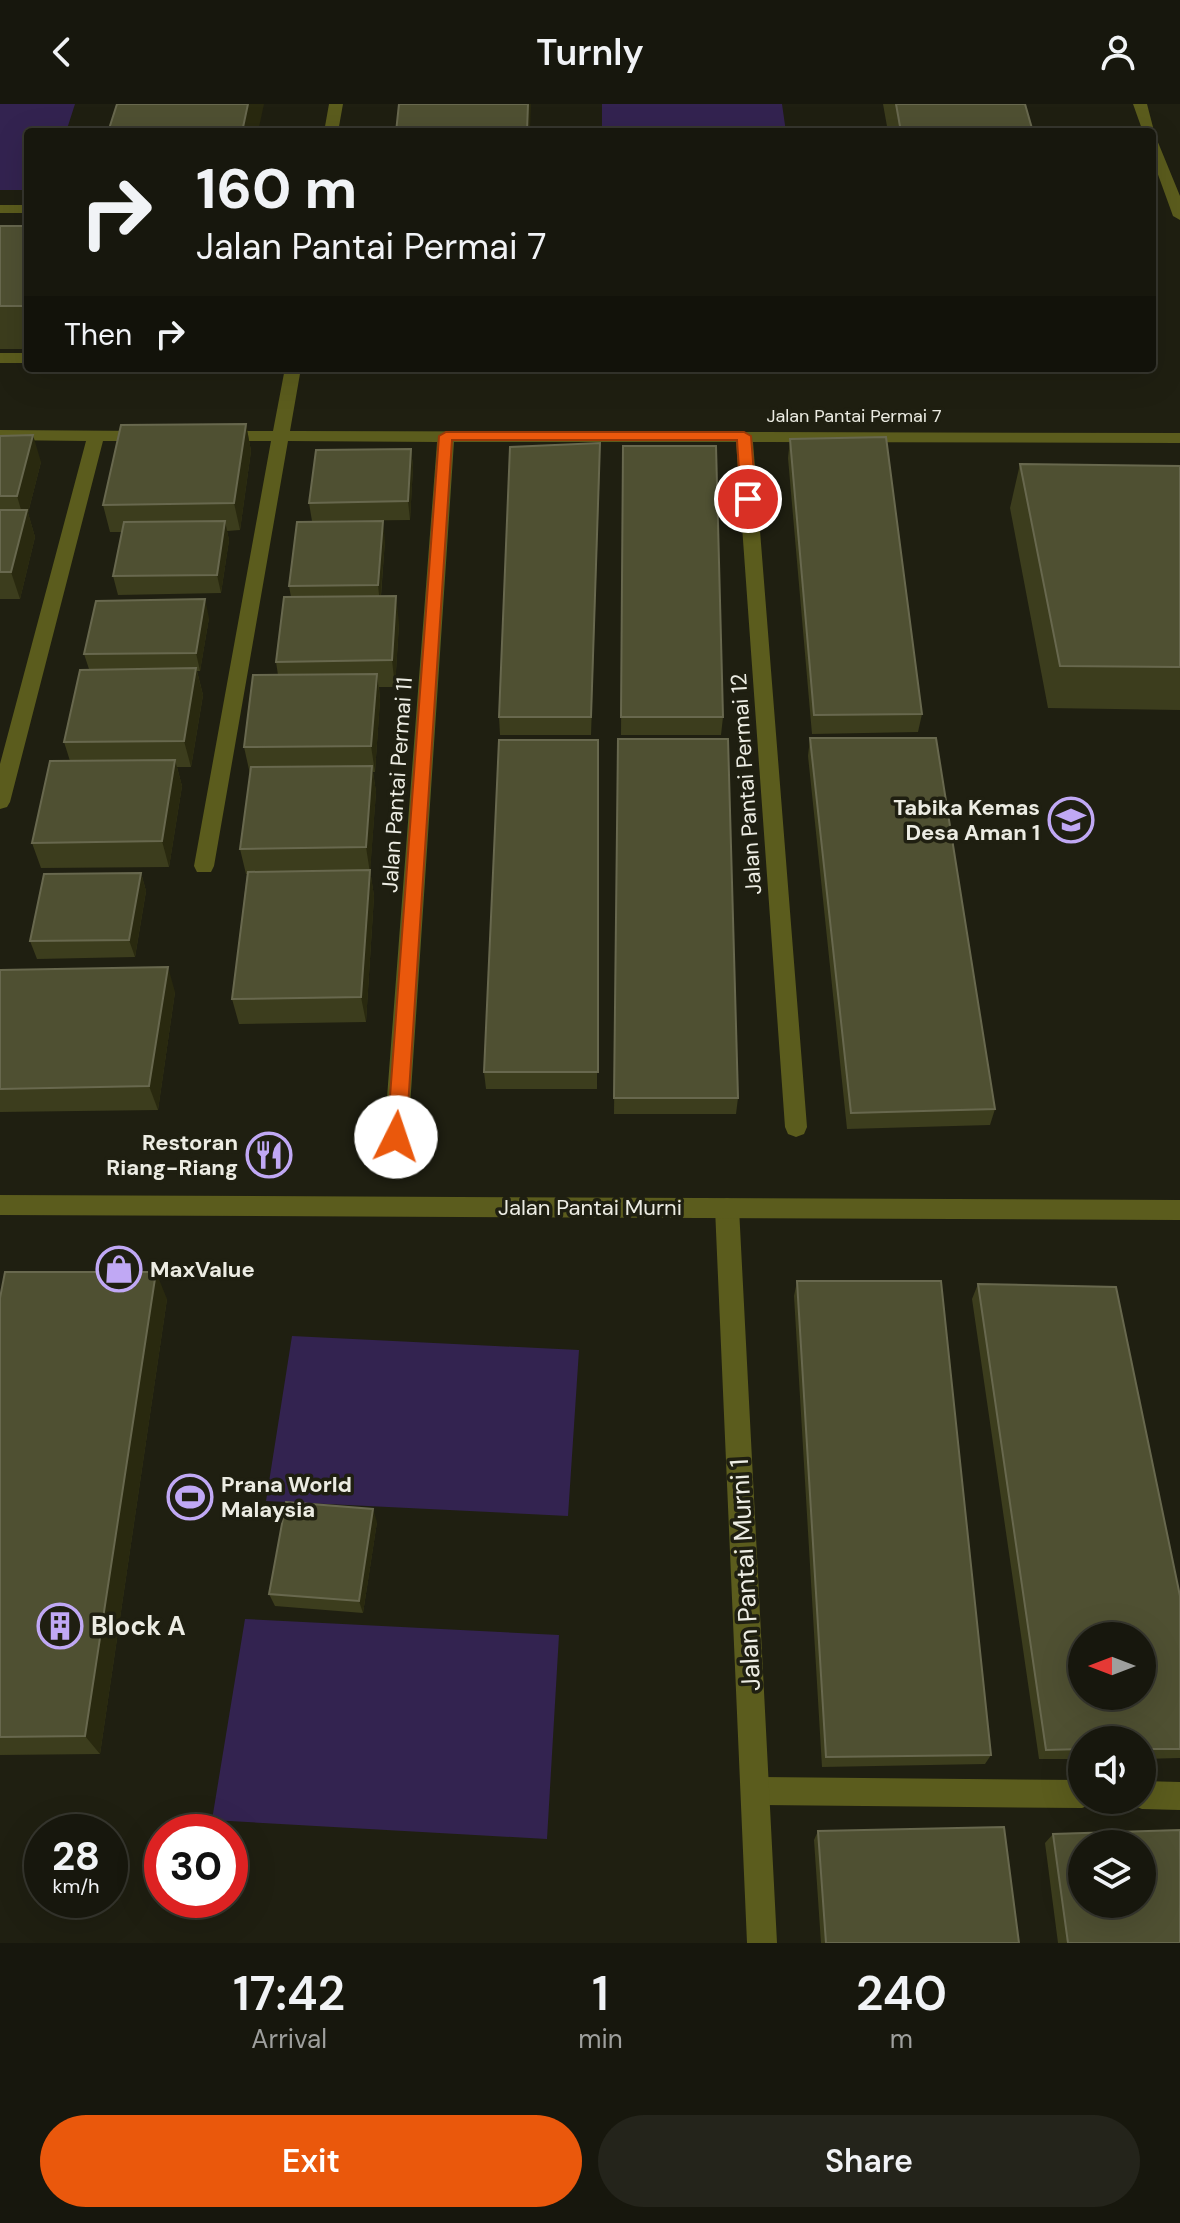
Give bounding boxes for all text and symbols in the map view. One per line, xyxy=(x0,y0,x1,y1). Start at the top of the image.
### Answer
text: Turnly xyxy=(536,29,644,76)
icon: back xyxy=(40,30,84,74)
icon: person xyxy=(1096,30,1140,74)
text: 160 m xyxy=(196,152,357,225)
icon: right xyxy=(64,160,168,264)
text: Jalan Pantai Permai 7 xyxy=(196,223,546,270)
icon: right xyxy=(148,312,192,356)
text: Then xyxy=(64,315,132,354)
street label: Jalan Pantai Permai 7 xyxy=(766,404,942,428)
pin xyxy=(714,465,782,533)
icon: arrive xyxy=(726,477,770,521)
street label: Jalan Pantai Permai 12 xyxy=(724,672,768,896)
street label: Jalan Pantai Permai 11 xyxy=(375,676,419,894)
place label: Tabika Kemas Desa Aman 1 xyxy=(893,793,1040,847)
school or university icon: Tabika Kemas Desa Aman 1 xyxy=(1047,796,1095,844)
position arrow xyxy=(354,1095,438,1179)
place label: Restoran Riang-Riang xyxy=(106,1128,238,1182)
restaurant icon: Restoran Riang-Riang xyxy=(245,1131,293,1179)
street label: Jalan Pantai Murni xyxy=(498,1193,682,1222)
shop icon: MaxValue xyxy=(95,1245,143,1293)
place label: MaxValue xyxy=(150,1255,255,1284)
street label: Jalan Pantai Murni 1 xyxy=(722,1458,768,1692)
place label: Prana World Malaysia xyxy=(221,1470,352,1524)
sports icon: Prana World Malaysia xyxy=(166,1473,214,1521)
building icon: Block A xyxy=(36,1602,84,1650)
place label: Block A xyxy=(91,1609,186,1643)
north arrow xyxy=(1068,1622,1156,1710)
map controls xyxy=(1068,1622,1156,1918)
button: sound xyxy=(1068,1726,1156,1814)
speed limit sign: 30 xyxy=(144,1814,248,1918)
text: 28 xyxy=(52,1830,100,1882)
button: layers xyxy=(1068,1830,1156,1918)
text: km/h xyxy=(52,1873,100,1899)
text: 17:42 xyxy=(233,1962,345,2025)
text: 1 xyxy=(592,1962,609,2025)
text: 240 xyxy=(856,1962,947,2025)
text: Arrival xyxy=(251,2022,327,2056)
text: min xyxy=(578,2022,623,2056)
text: m xyxy=(890,2022,913,2056)
button: Exit xyxy=(40,2115,582,2207)
button: Share xyxy=(598,2115,1140,2207)

